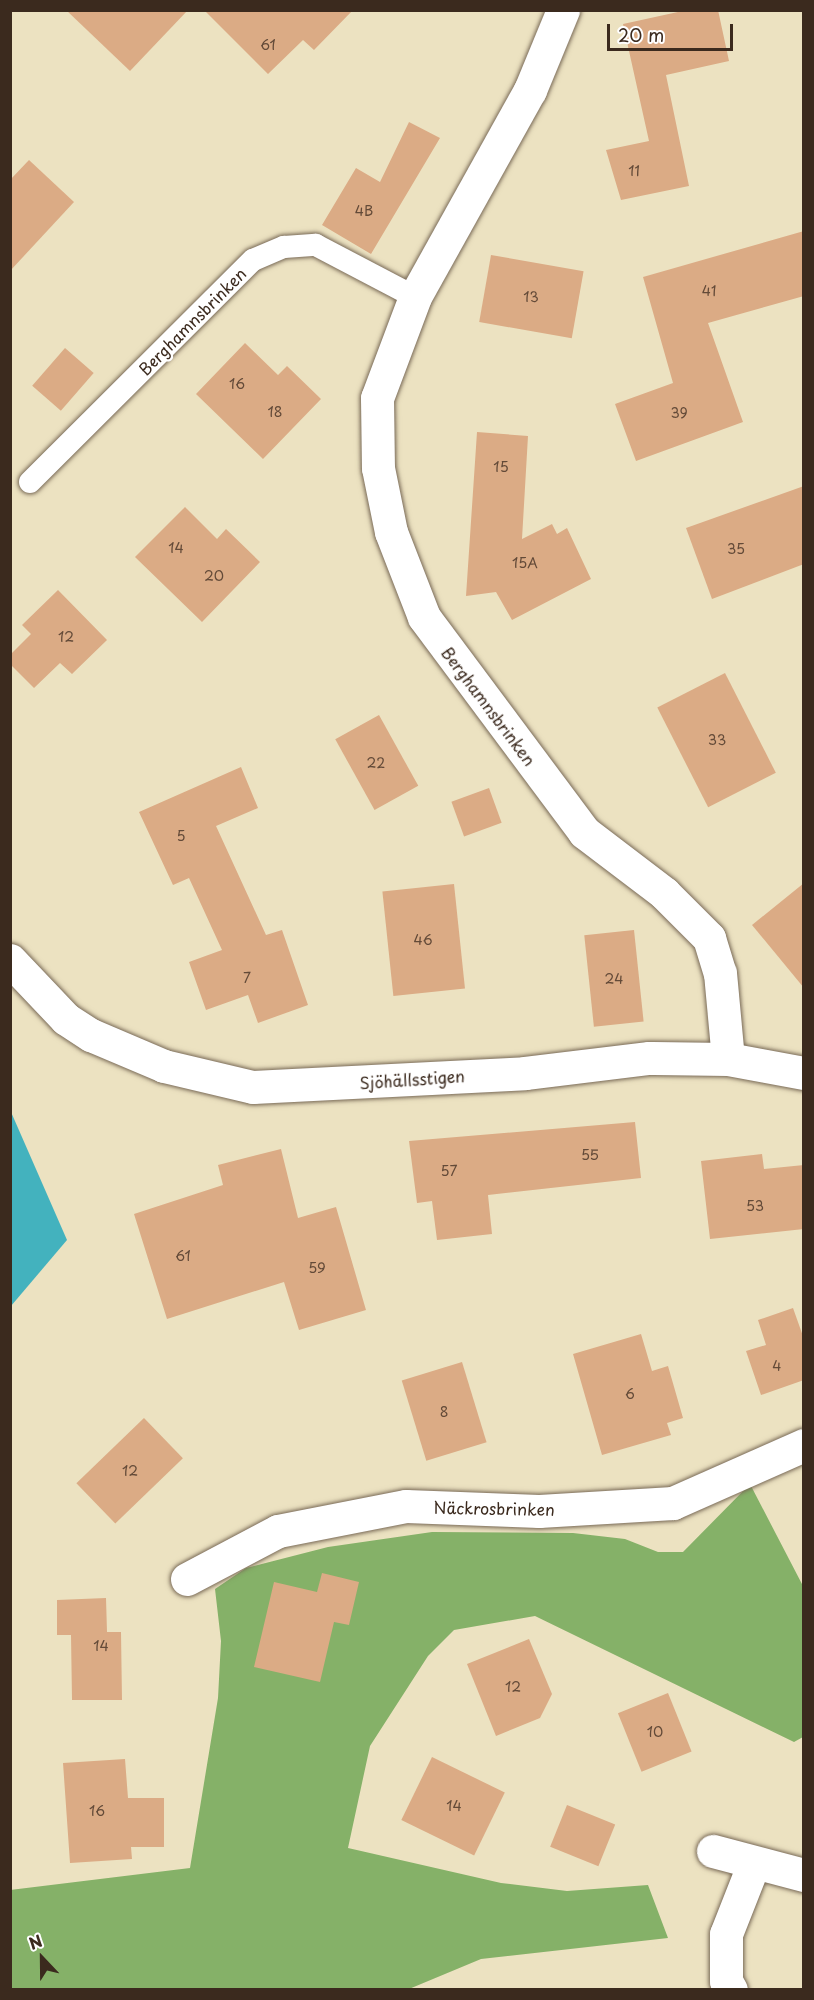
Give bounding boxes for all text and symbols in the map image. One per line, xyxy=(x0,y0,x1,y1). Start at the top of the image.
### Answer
scale bar xyxy=(610,12,736,50)
text: 20 m xyxy=(618,21,664,48)
house number: 61 xyxy=(260,37,276,53)
house number: 11 xyxy=(628,163,640,179)
house number: 4B xyxy=(355,203,373,219)
street label: Berghamnsbrinken xyxy=(134,263,250,379)
house number: 41 xyxy=(702,283,716,299)
house number: 13 xyxy=(523,289,539,305)
house number: 16 xyxy=(229,376,245,392)
house number: 18 xyxy=(267,404,283,420)
house number: 39 xyxy=(670,405,688,421)
house number: 15 xyxy=(493,459,509,475)
house number: 14 xyxy=(168,540,184,556)
house number: 35 xyxy=(727,541,745,557)
house number: 15A xyxy=(512,555,538,571)
house number: 20 xyxy=(204,568,224,584)
house number: 12 xyxy=(58,629,74,645)
street label: Berghamnsbrinken xyxy=(438,643,540,769)
house number: 33 xyxy=(708,732,726,748)
house number: 22 xyxy=(367,755,385,771)
house number: 5 xyxy=(176,828,186,844)
house number: 46 xyxy=(413,932,433,948)
house number: 7 xyxy=(243,970,251,986)
house number: 24 xyxy=(605,971,623,987)
street label: Sjöhällsstigen xyxy=(359,1066,465,1092)
house number: 55 xyxy=(581,1147,599,1163)
house number: 57 xyxy=(441,1163,457,1179)
house number: 53 xyxy=(746,1198,764,1214)
house number: 61 xyxy=(175,1248,191,1264)
house number: 59 xyxy=(308,1260,326,1276)
house number: 4 xyxy=(772,1358,782,1374)
house number: 6 xyxy=(625,1386,635,1402)
house number: 8 xyxy=(440,1404,448,1420)
house number: 12 xyxy=(122,1463,138,1479)
street label: Näckrosbrinken xyxy=(433,1497,555,1519)
house number: 14 xyxy=(93,1638,109,1654)
house number: 12 xyxy=(505,1679,521,1695)
house number: 10 xyxy=(647,1724,663,1740)
house number: 14 xyxy=(446,1798,462,1814)
house number: 16 xyxy=(89,1803,105,1819)
north arrow xyxy=(12,1928,72,1988)
text: N xyxy=(25,1928,46,1955)

